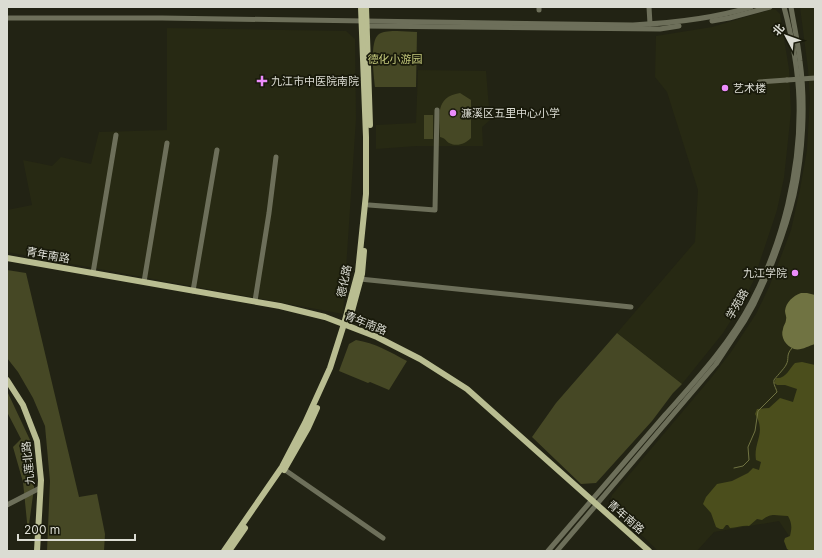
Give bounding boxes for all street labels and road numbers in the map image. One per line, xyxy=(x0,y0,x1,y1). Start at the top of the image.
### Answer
street label: 青年南路 xyxy=(25,244,71,266)
street label: 德化路 xyxy=(334,263,354,299)
street label: 学苑路 xyxy=(723,286,751,322)
street label: 青年南路 xyxy=(343,308,389,338)
street label: 九莲北路 xyxy=(19,440,37,486)
street label: 青年南路 xyxy=(605,497,647,537)

